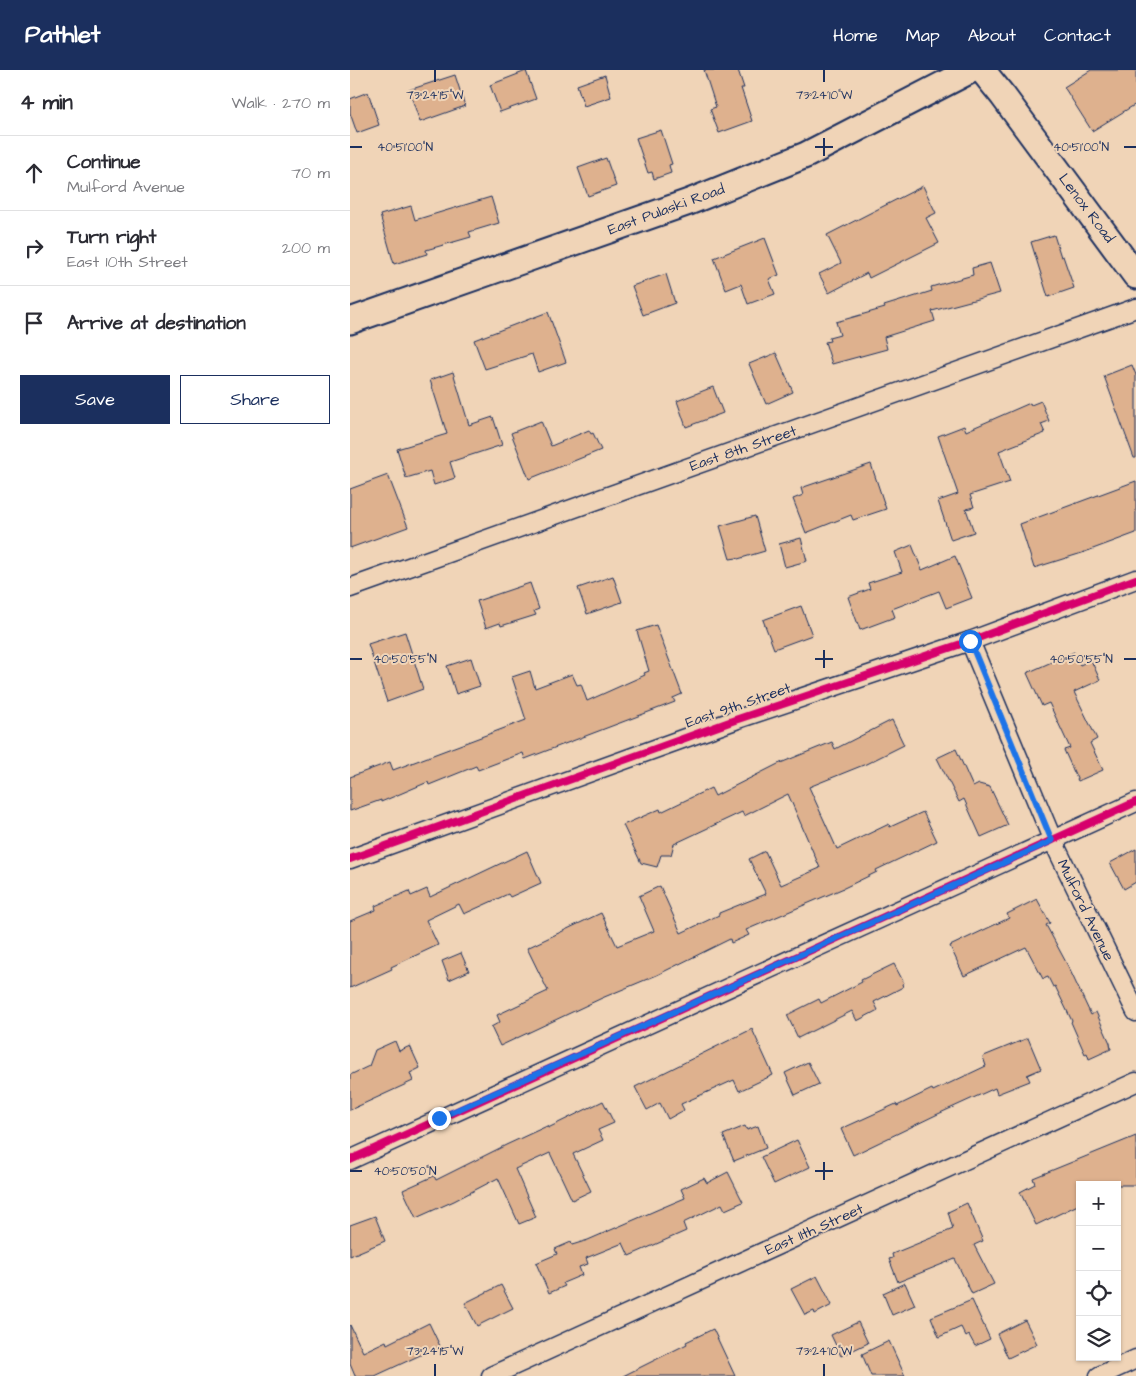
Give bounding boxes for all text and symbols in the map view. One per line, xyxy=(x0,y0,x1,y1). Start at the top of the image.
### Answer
text: Pathlet xyxy=(25,18,101,52)
text: Home xyxy=(833,23,878,48)
text: Map xyxy=(906,23,940,48)
text: About xyxy=(968,23,1016,48)
text: Contact xyxy=(1044,23,1111,48)
text: 73°24'15"W xyxy=(406,87,464,104)
text: 73°24'10"W xyxy=(796,87,853,104)
text: 4 min xyxy=(20,88,73,117)
text: Walk · 270 m xyxy=(231,92,330,114)
text: 40°51'00"N xyxy=(377,139,433,156)
text: 40°51'00"N xyxy=(1053,139,1109,156)
text: Continue xyxy=(67,149,141,176)
icon: ahead xyxy=(20,159,48,187)
text: 70 m xyxy=(291,162,330,184)
street label: Lenox Road xyxy=(1054,169,1120,248)
text: Mulford Avenue xyxy=(67,176,185,198)
street label: East Pulaski Road xyxy=(605,179,728,240)
text: Turn right xyxy=(67,224,156,251)
icon: right xyxy=(20,234,48,262)
text: 200 m xyxy=(282,237,330,259)
text: East 10th Street xyxy=(67,251,188,273)
icon: arrive xyxy=(20,309,48,337)
text: Arrive at destination xyxy=(67,310,246,337)
button: Save xyxy=(20,375,170,424)
button: Share xyxy=(180,375,330,424)
street label: East 8th Street xyxy=(687,420,799,477)
route start xyxy=(959,630,982,653)
text: 40°50'55"N xyxy=(373,651,437,668)
text: 40°50'55"N xyxy=(1049,651,1113,668)
street label: East 9th Street xyxy=(683,678,794,733)
street label: Mulford Avenue xyxy=(1052,856,1119,964)
route end xyxy=(428,1107,451,1130)
text: 40°50'50"N xyxy=(374,1163,437,1180)
map controls xyxy=(1076,1181,1121,1361)
button: + xyxy=(1076,1181,1121,1226)
street label: East 11th Street xyxy=(762,1198,867,1261)
button: − xyxy=(1076,1226,1121,1271)
button: locate xyxy=(1076,1271,1121,1316)
button: layers xyxy=(1076,1316,1121,1361)
text: 73°24'15"W xyxy=(406,1343,464,1360)
text: 73°24'10"W xyxy=(796,1343,853,1360)

